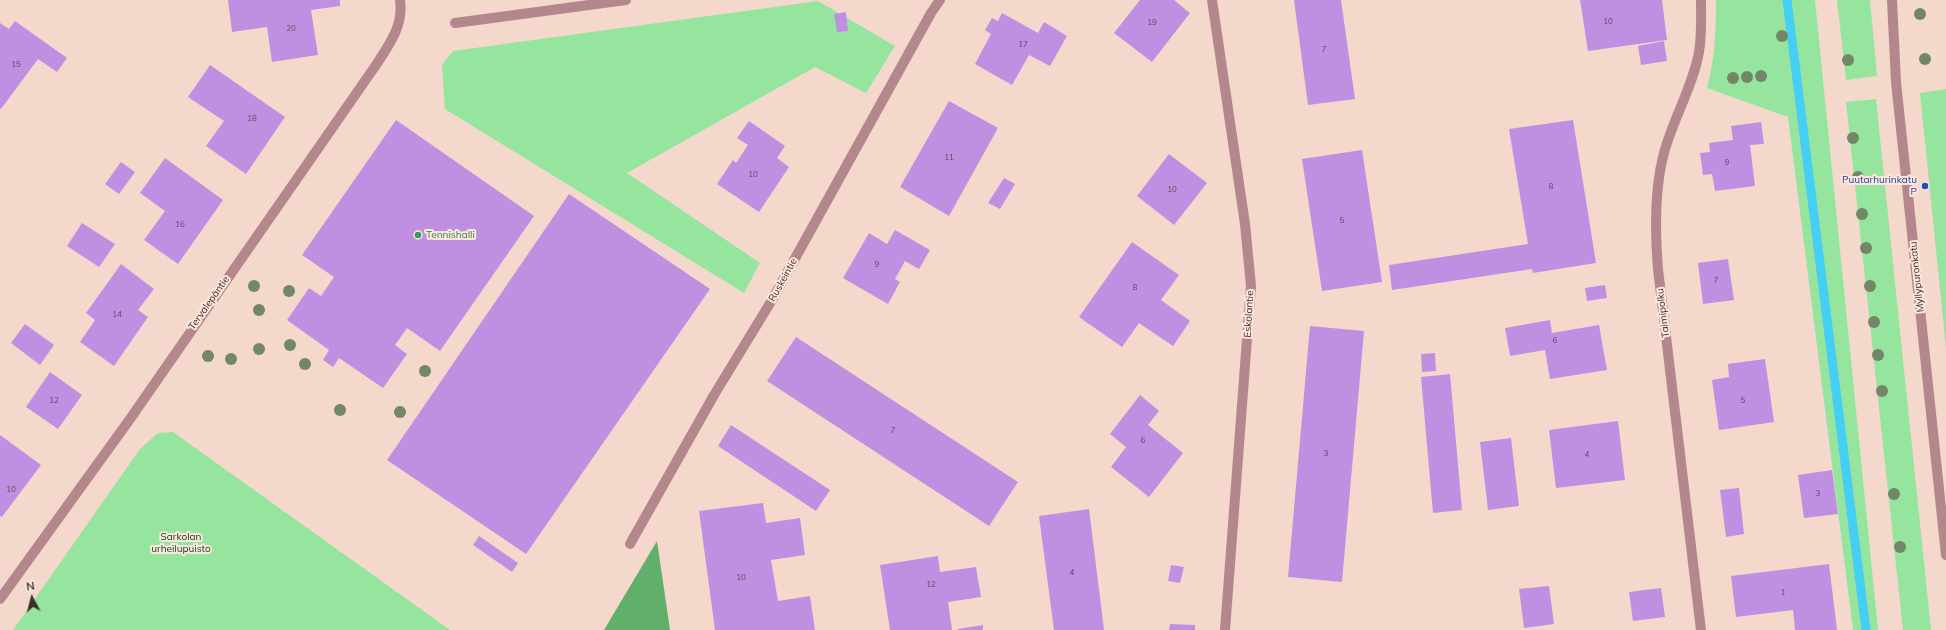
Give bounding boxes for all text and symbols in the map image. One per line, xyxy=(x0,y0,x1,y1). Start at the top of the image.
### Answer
house number: 10 xyxy=(1603,17,1613,27)
house number: 19 xyxy=(1147,18,1157,28)
house number: 20 xyxy=(286,24,296,34)
house number: 17 xyxy=(1018,40,1028,50)
house number: 7 xyxy=(1322,45,1326,55)
house number: 15 xyxy=(11,60,21,70)
house number: 18 xyxy=(247,114,257,124)
house number: 11 xyxy=(944,153,954,163)
house number: 9 xyxy=(1725,158,1729,168)
house number: 10 xyxy=(748,170,758,180)
place label: Puutarhurinkatu P xyxy=(1842,174,1917,198)
marker: Puutarhurinkatu P xyxy=(1920,181,1930,191)
house number: 8 xyxy=(1549,182,1553,192)
house number: 10 xyxy=(1167,185,1177,195)
house number: 5 xyxy=(1340,216,1344,226)
house number: 16 xyxy=(175,220,185,230)
place label: Tennishalli xyxy=(426,229,475,241)
marker: Tennishalli xyxy=(413,230,423,240)
street label: Myllypuronkatu xyxy=(1907,241,1927,313)
street label: Ruskeintie xyxy=(766,256,800,304)
house number: 9 xyxy=(875,260,879,270)
street label: Tervalepäntie xyxy=(186,274,232,332)
house number: 7 xyxy=(1714,276,1718,286)
house number: 8 xyxy=(1133,283,1137,293)
street label: Taimipolku xyxy=(1654,288,1672,338)
street label: Eskolantie xyxy=(1242,290,1256,338)
house number: 14 xyxy=(112,310,122,320)
house number: 6 xyxy=(1553,336,1557,346)
house number: 12 xyxy=(49,396,59,406)
house number: 5 xyxy=(1741,396,1745,406)
house number: 7 xyxy=(891,426,895,436)
house number: 6 xyxy=(1141,436,1145,446)
house number: 3 xyxy=(1324,449,1328,459)
house number: 4 xyxy=(1585,450,1589,460)
house number: 10 xyxy=(6,485,16,495)
house number: 3 xyxy=(1816,489,1820,499)
park label: Sarkolan urheilupuisto xyxy=(151,531,211,554)
house number: 4 xyxy=(1070,568,1074,578)
house number: 10 xyxy=(736,573,746,583)
north arrow xyxy=(12,578,52,618)
text: N xyxy=(26,579,36,594)
house number: 12 xyxy=(926,580,936,590)
house number: 1 xyxy=(1781,588,1785,598)

